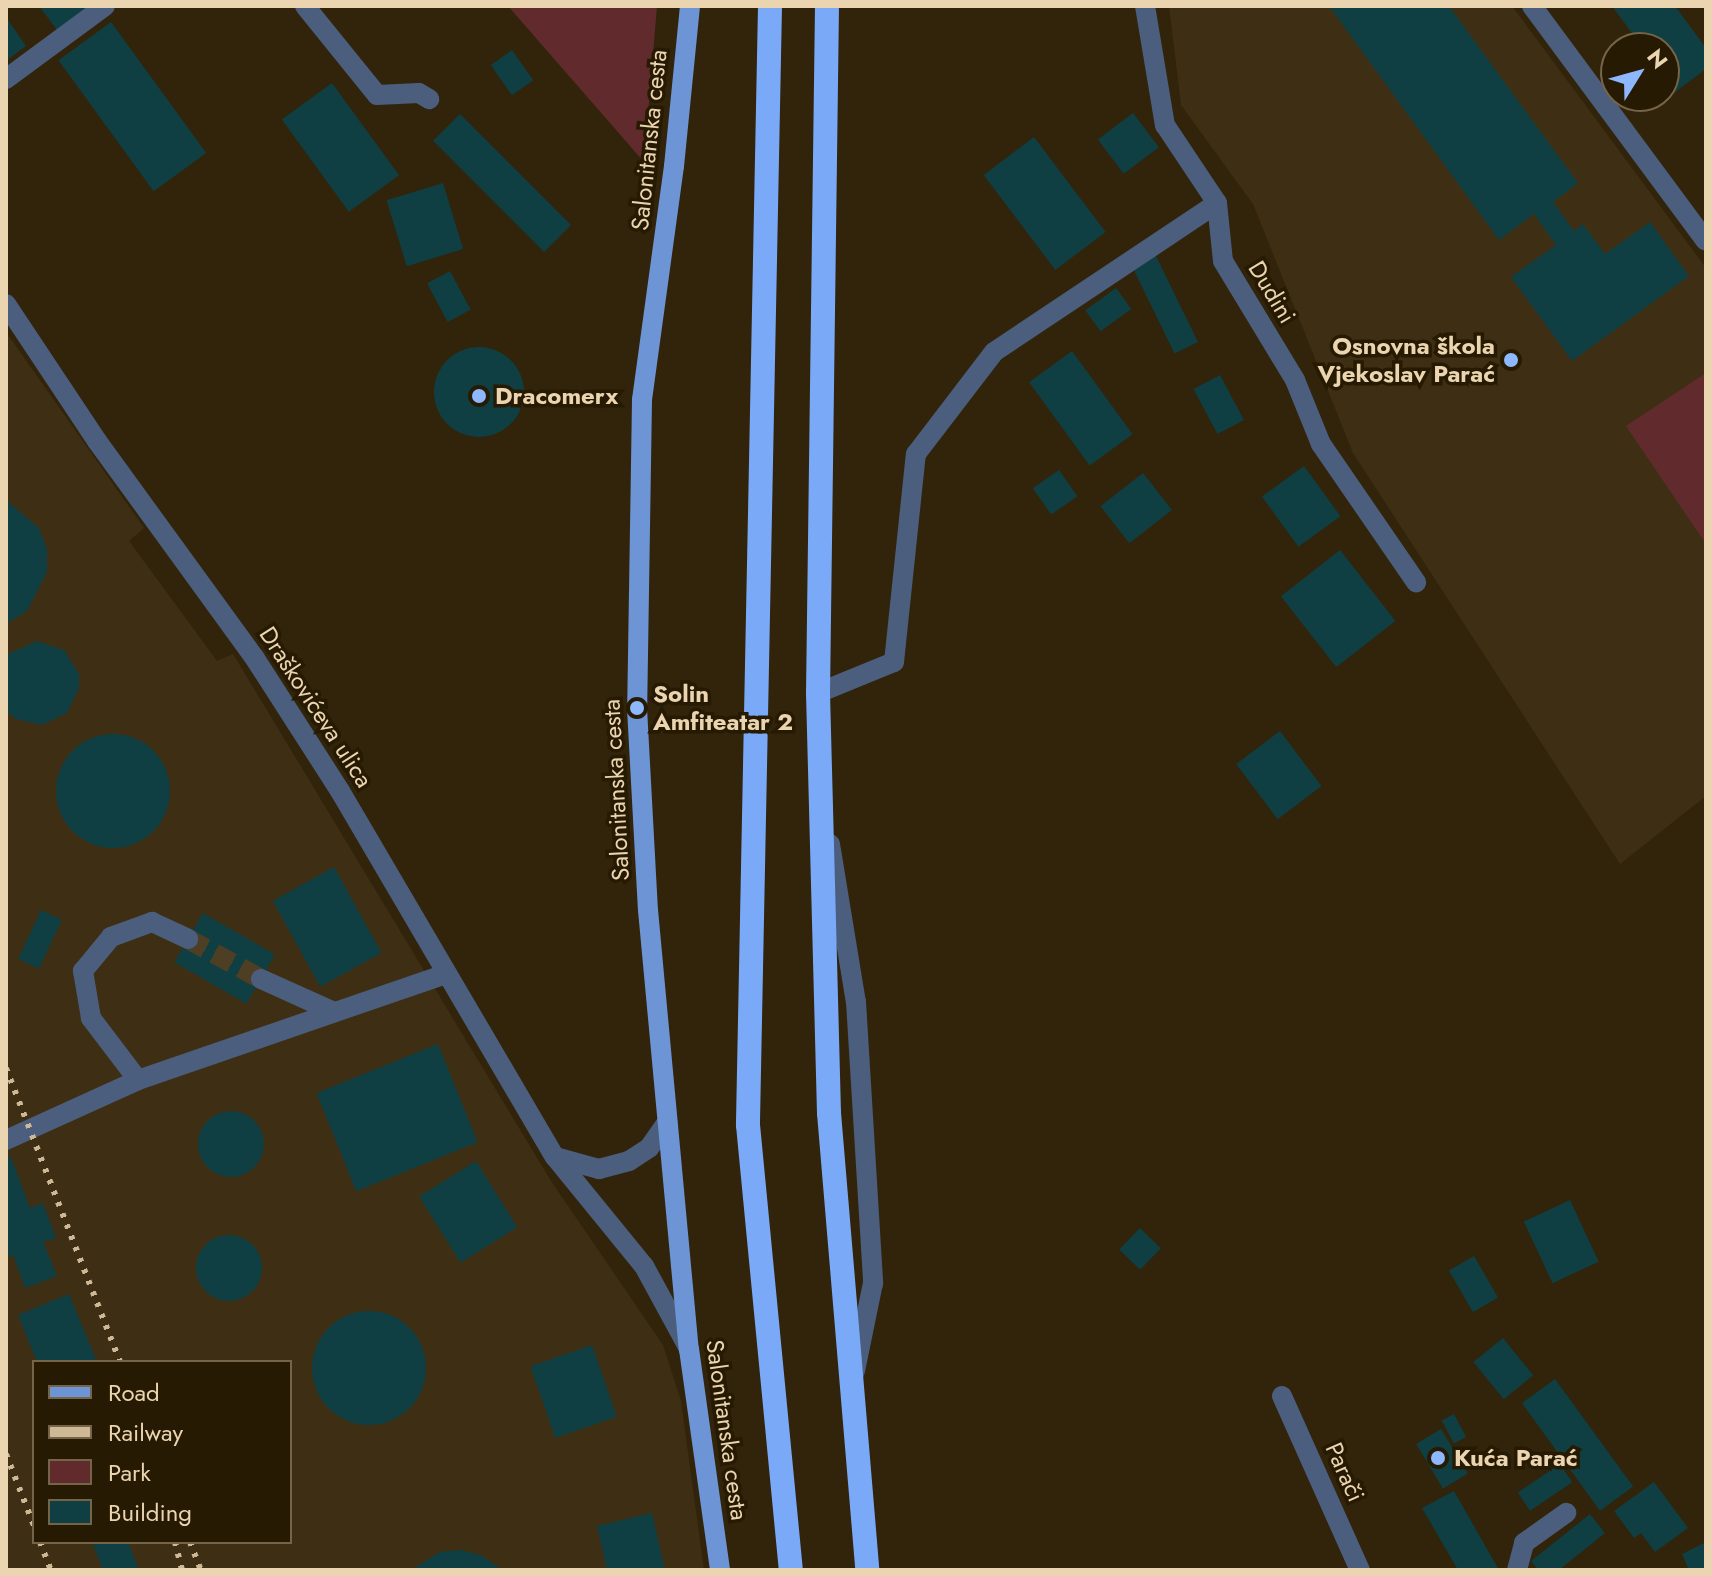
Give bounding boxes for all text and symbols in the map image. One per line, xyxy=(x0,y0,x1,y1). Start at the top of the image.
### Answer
north arrow xyxy=(1600,32,1680,112)
text: N xyxy=(1640,42,1676,75)
street label: Salonitanska cesta xyxy=(625,48,673,232)
street label: Dudini xyxy=(1242,256,1302,328)
place label: Osnovna škola Vjekoslav Parać xyxy=(1318,332,1495,388)
marker: Osnovna škola Vjekoslav Parać xyxy=(1502,351,1520,369)
place label: Dracomerx xyxy=(495,382,618,410)
marker: Dracomerx xyxy=(470,387,488,405)
street label: Draškovićeva ulica xyxy=(253,621,379,793)
place label: Solin Amfiteatar 2 xyxy=(653,680,793,736)
street label: Salonitanska cesta xyxy=(597,698,635,882)
marker: Solin Amfiteatar 2 xyxy=(628,699,646,717)
street label: Salonitanska cesta xyxy=(700,1338,754,1522)
legend xyxy=(32,1360,292,1544)
text: Road xyxy=(108,1375,160,1410)
text: Railway xyxy=(108,1415,183,1450)
street label: Parači xyxy=(1319,1438,1371,1506)
place label: Kuća Parać xyxy=(1454,1444,1578,1472)
marker: Kuća Parać xyxy=(1429,1449,1447,1467)
text: Park xyxy=(108,1455,151,1490)
text: Building xyxy=(108,1495,192,1530)

